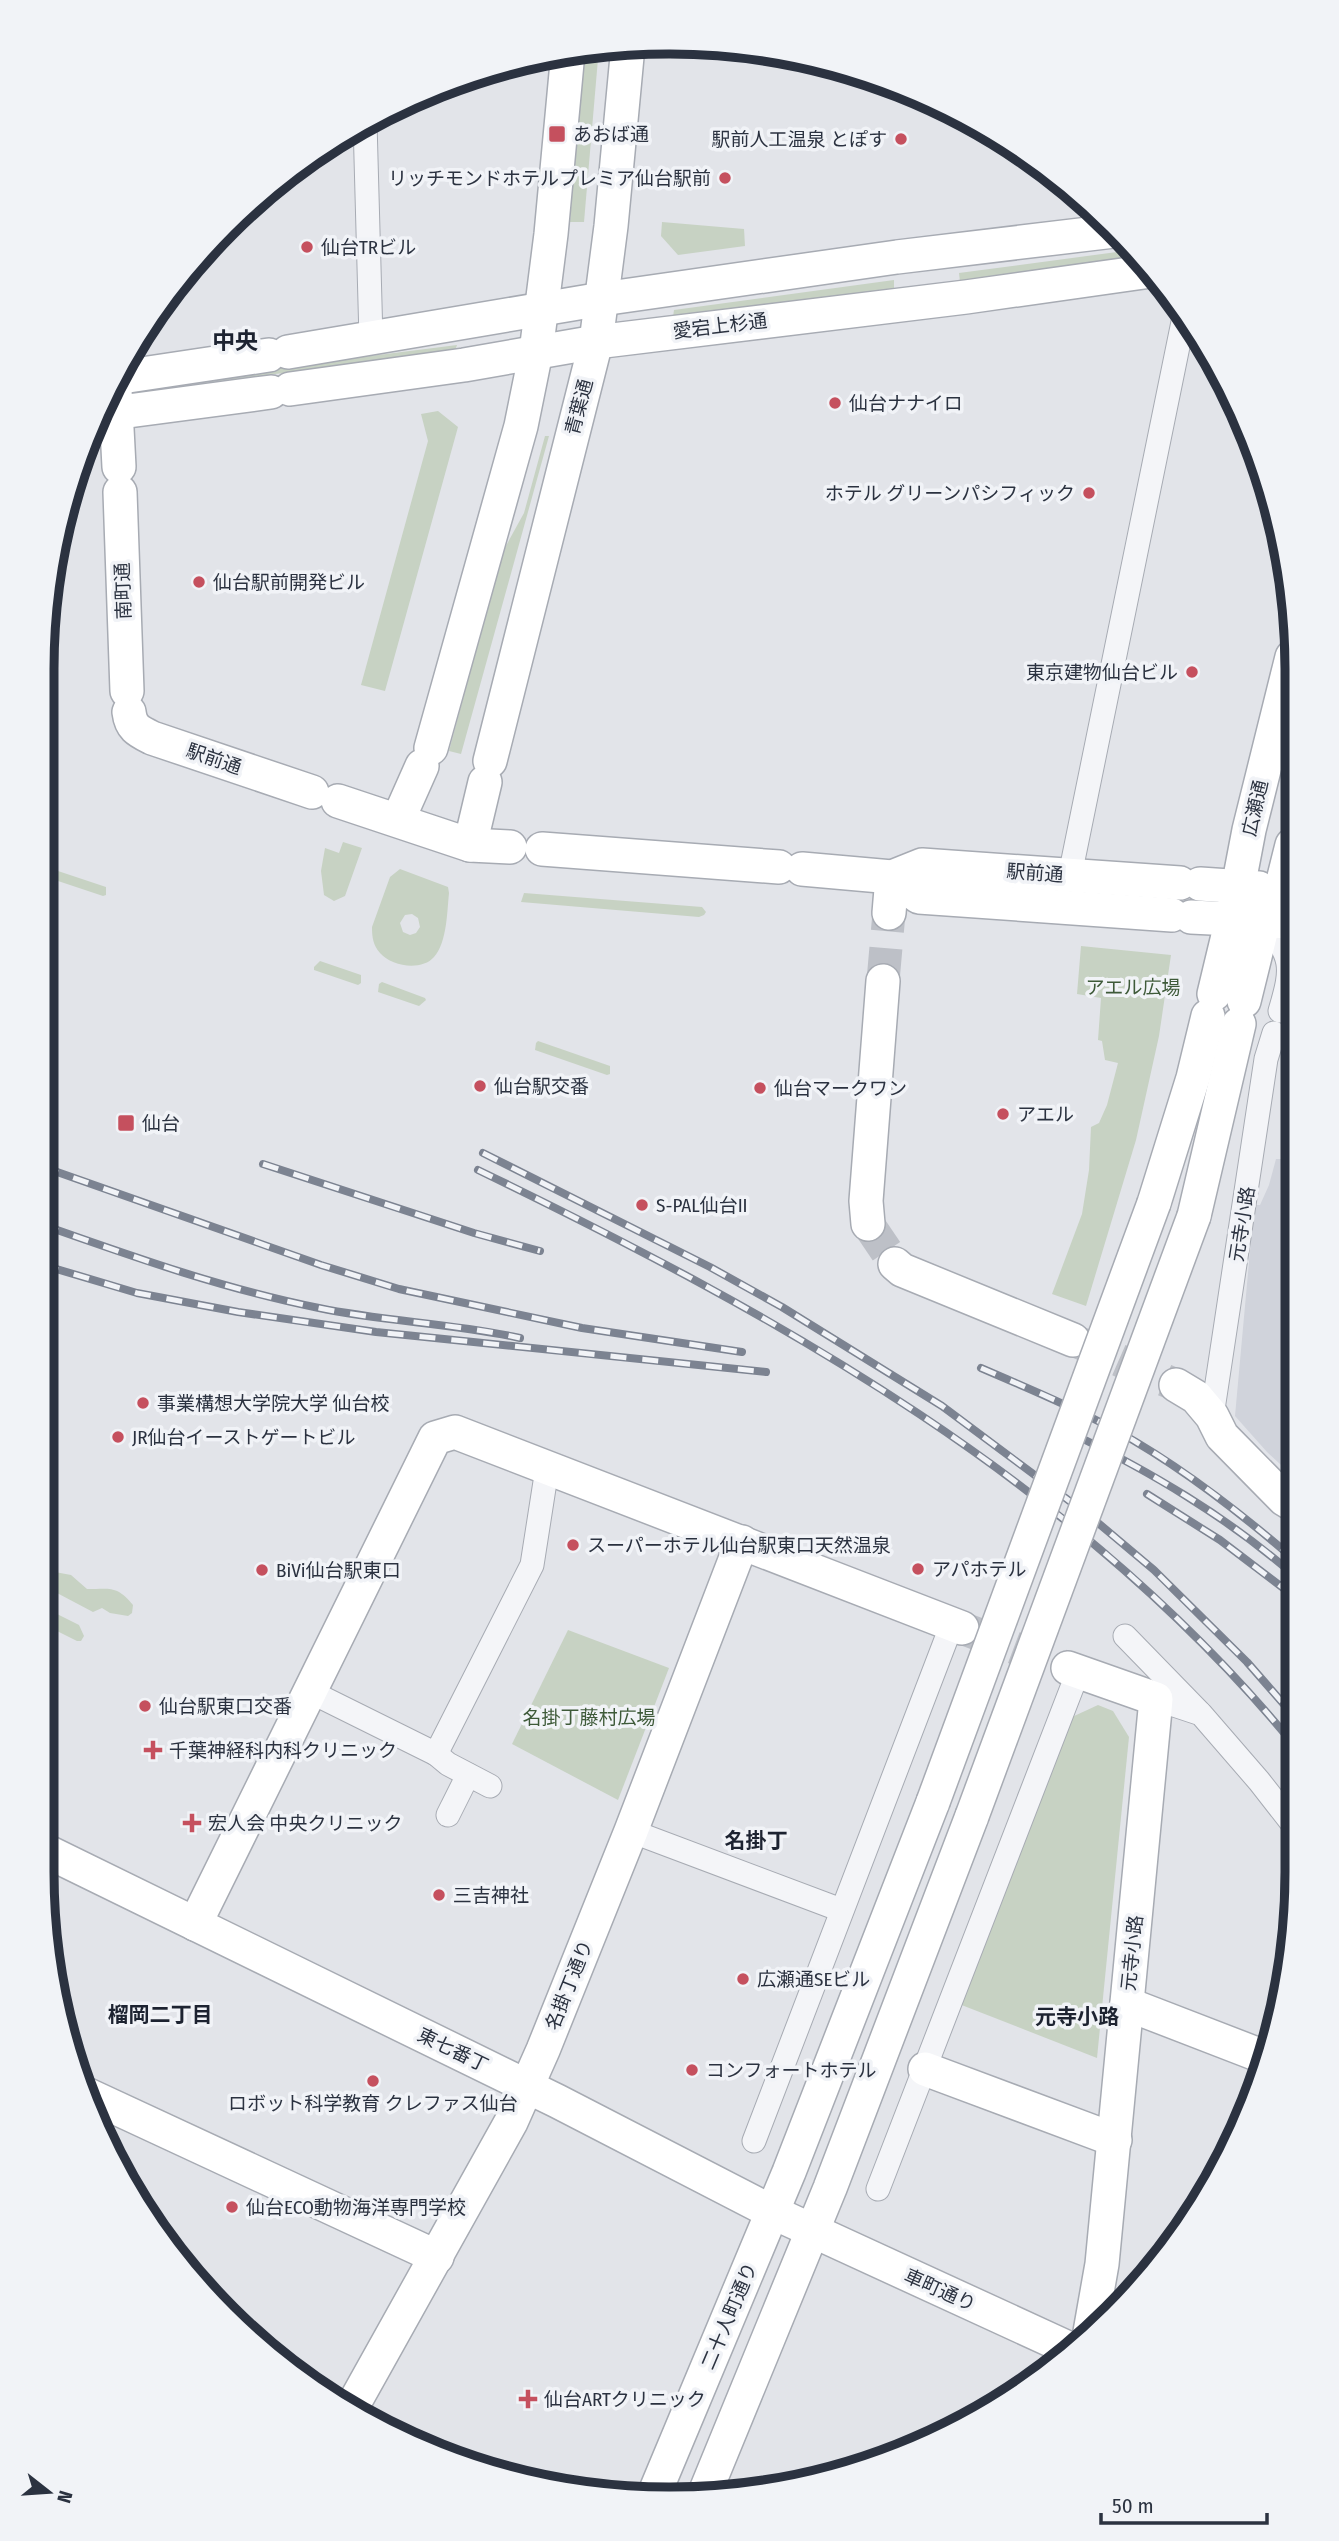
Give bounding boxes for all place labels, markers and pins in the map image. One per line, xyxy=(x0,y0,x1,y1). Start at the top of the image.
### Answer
place label: あおば通 xyxy=(573,123,649,146)
marker: あおば通 xyxy=(547,124,567,144)
place label: 駅前人工温泉 とぽす xyxy=(712,128,887,151)
marker: 駅前人工温泉 とぽす xyxy=(893,131,909,147)
place label: リッチモンドホテルプレミア仙台駅前 xyxy=(388,167,711,190)
marker: リッチモンドホテルプレミア仙台駅前 xyxy=(717,170,733,186)
place label: 仙台TRビル xyxy=(321,236,416,259)
marker: 仙台TRビル xyxy=(299,239,315,255)
place label: 仙台ナナイロ xyxy=(849,392,963,415)
marker: 仙台ナナイロ xyxy=(827,395,843,411)
place label: ホテル グリーンパシフィック xyxy=(825,482,1075,505)
marker: ホテル グリーンパシフィック xyxy=(1081,485,1097,501)
place label: 仙台駅前開発ビル xyxy=(213,571,365,594)
marker: 仙台駅前開発ビル xyxy=(191,574,207,590)
place label: 東京建物仙台ビル xyxy=(1026,661,1178,684)
marker: 東京建物仙台ビル xyxy=(1184,664,1200,680)
place label: 仙台駅交番 xyxy=(494,1075,589,1098)
place label: 仙台マークワン xyxy=(774,1077,907,1100)
marker: 仙台駅交番 xyxy=(472,1078,488,1094)
marker: 仙台マークワン xyxy=(752,1080,768,1096)
place label: アエル xyxy=(1017,1103,1074,1126)
marker: アエル xyxy=(995,1106,1011,1122)
place label: 仙台 xyxy=(142,1112,180,1135)
marker: 仙台 xyxy=(116,1113,136,1133)
place label: S-PAL仙台II xyxy=(656,1194,748,1217)
marker: S-PAL仙台II xyxy=(634,1197,650,1213)
place label: 事業構想大学院大学 仙台校 xyxy=(157,1392,389,1415)
marker: 事業構想大学院大学 仙台校 xyxy=(135,1395,151,1411)
place label: JR仙台イーストゲートビル xyxy=(132,1426,356,1449)
marker: JR仙台イーストゲートビル xyxy=(110,1429,126,1445)
place label: スーパーホテル仙台駅東口天然温泉 xyxy=(587,1534,891,1557)
marker: スーパーホテル仙台駅東口天然温泉 xyxy=(565,1537,581,1553)
place label: アパホテル xyxy=(932,1558,1027,1581)
place label: BiVi仙台駅東口 xyxy=(276,1559,401,1582)
marker: アパホテル xyxy=(910,1561,926,1577)
marker: BiVi仙台駅東口 xyxy=(254,1562,270,1578)
place label: 仙台駅東口交番 xyxy=(159,1695,292,1718)
marker: 仙台駅東口交番 xyxy=(137,1698,153,1714)
place label: 千葉神経科内科クリニック xyxy=(169,1739,397,1762)
marker: 千葉神経科内科クリニック xyxy=(143,1740,163,1760)
place label: 宏人会 中央クリニック xyxy=(208,1812,402,1835)
marker: 宏人会 中央クリニック xyxy=(182,1813,202,1833)
place label: 三吉神社 xyxy=(453,1884,529,1907)
marker: 三吉神社 xyxy=(431,1887,447,1903)
place label: 広瀬通SEビル xyxy=(757,1968,870,1991)
marker: 広瀬通SEビル xyxy=(735,1971,751,1987)
place label: コンフォートホテル xyxy=(706,2059,876,2082)
marker: コンフォートホテル xyxy=(684,2062,700,2078)
marker: ロボット科学教育 クレファス仙台 xyxy=(365,2073,381,2089)
place label: ロボット科学教育 クレファス仙台 xyxy=(228,2092,518,2115)
place label: 仙台ECO動物海洋専門学校 xyxy=(246,2196,466,2219)
marker: 仙台ECO動物海洋専門学校 xyxy=(224,2199,240,2215)
place label: 仙台ARTクリニック xyxy=(544,2388,706,2411)
marker: 仙台ARTクリニック xyxy=(518,2389,538,2409)

